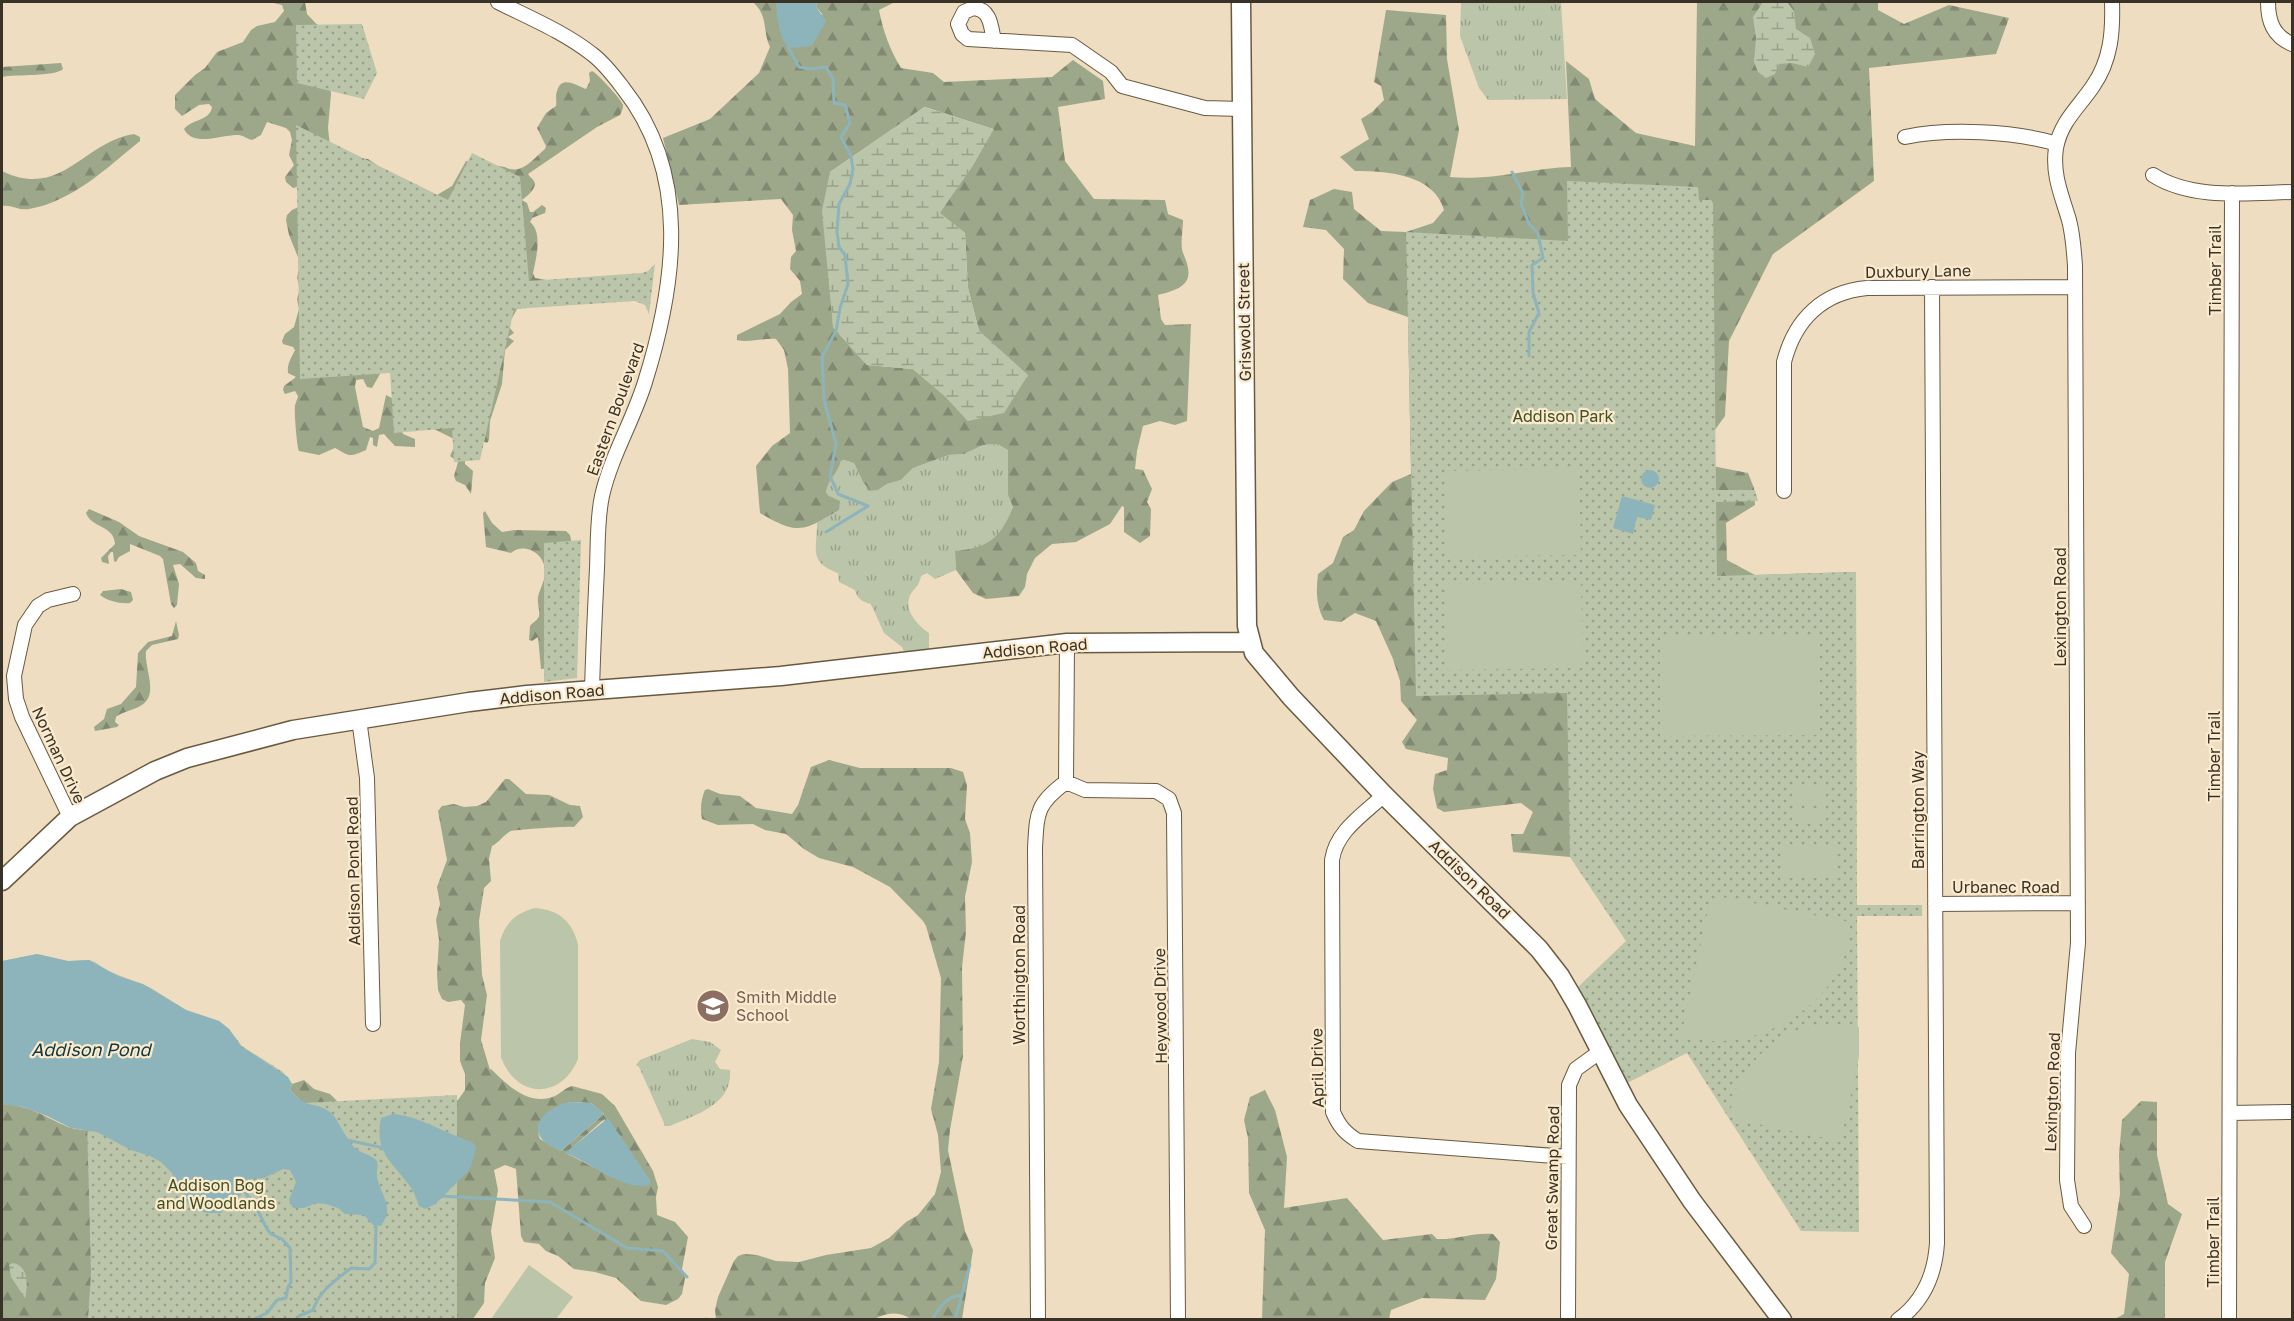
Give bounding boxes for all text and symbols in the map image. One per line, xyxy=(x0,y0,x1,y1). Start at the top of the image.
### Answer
street label: Timber Trail xyxy=(2205,225,2225,315)
street label: Duxbury Lane xyxy=(1865,260,1971,282)
street label: Griswold Street xyxy=(1233,262,1255,382)
street label: Eastern Boulevard xyxy=(582,340,648,478)
park label: Addison Park xyxy=(1512,406,1614,426)
street label: Lexington Road xyxy=(2050,547,2070,667)
street label: Addison Road xyxy=(982,633,1088,663)
street label: Addison Road xyxy=(499,679,605,709)
street label: Norman Drive xyxy=(28,703,90,807)
street label: Timber Trail xyxy=(2204,711,2224,801)
street label: Barrington Way xyxy=(1908,751,1928,869)
street label: Addison Pond Road xyxy=(342,796,364,946)
street label: Addison Road xyxy=(1425,835,1515,923)
street label: Urbanec Road xyxy=(1952,877,2060,897)
street label: Worthington Road xyxy=(1009,905,1029,1045)
street label: Heywood Drive xyxy=(1149,948,1171,1064)
place label: Smith Middle School xyxy=(736,987,837,1025)
school or university icon: Smith Middle School xyxy=(695,988,731,1024)
street label: April Drive xyxy=(1306,1028,1328,1108)
street label: Lexington Road xyxy=(2040,1032,2064,1152)
water label: Addison Pond xyxy=(31,1038,153,1060)
street label: Great Swamp Road xyxy=(1541,1105,1563,1251)
park label: Addison Bog and Woodlands xyxy=(157,1175,275,1213)
street label: Timber Trail xyxy=(2203,1197,2223,1287)

